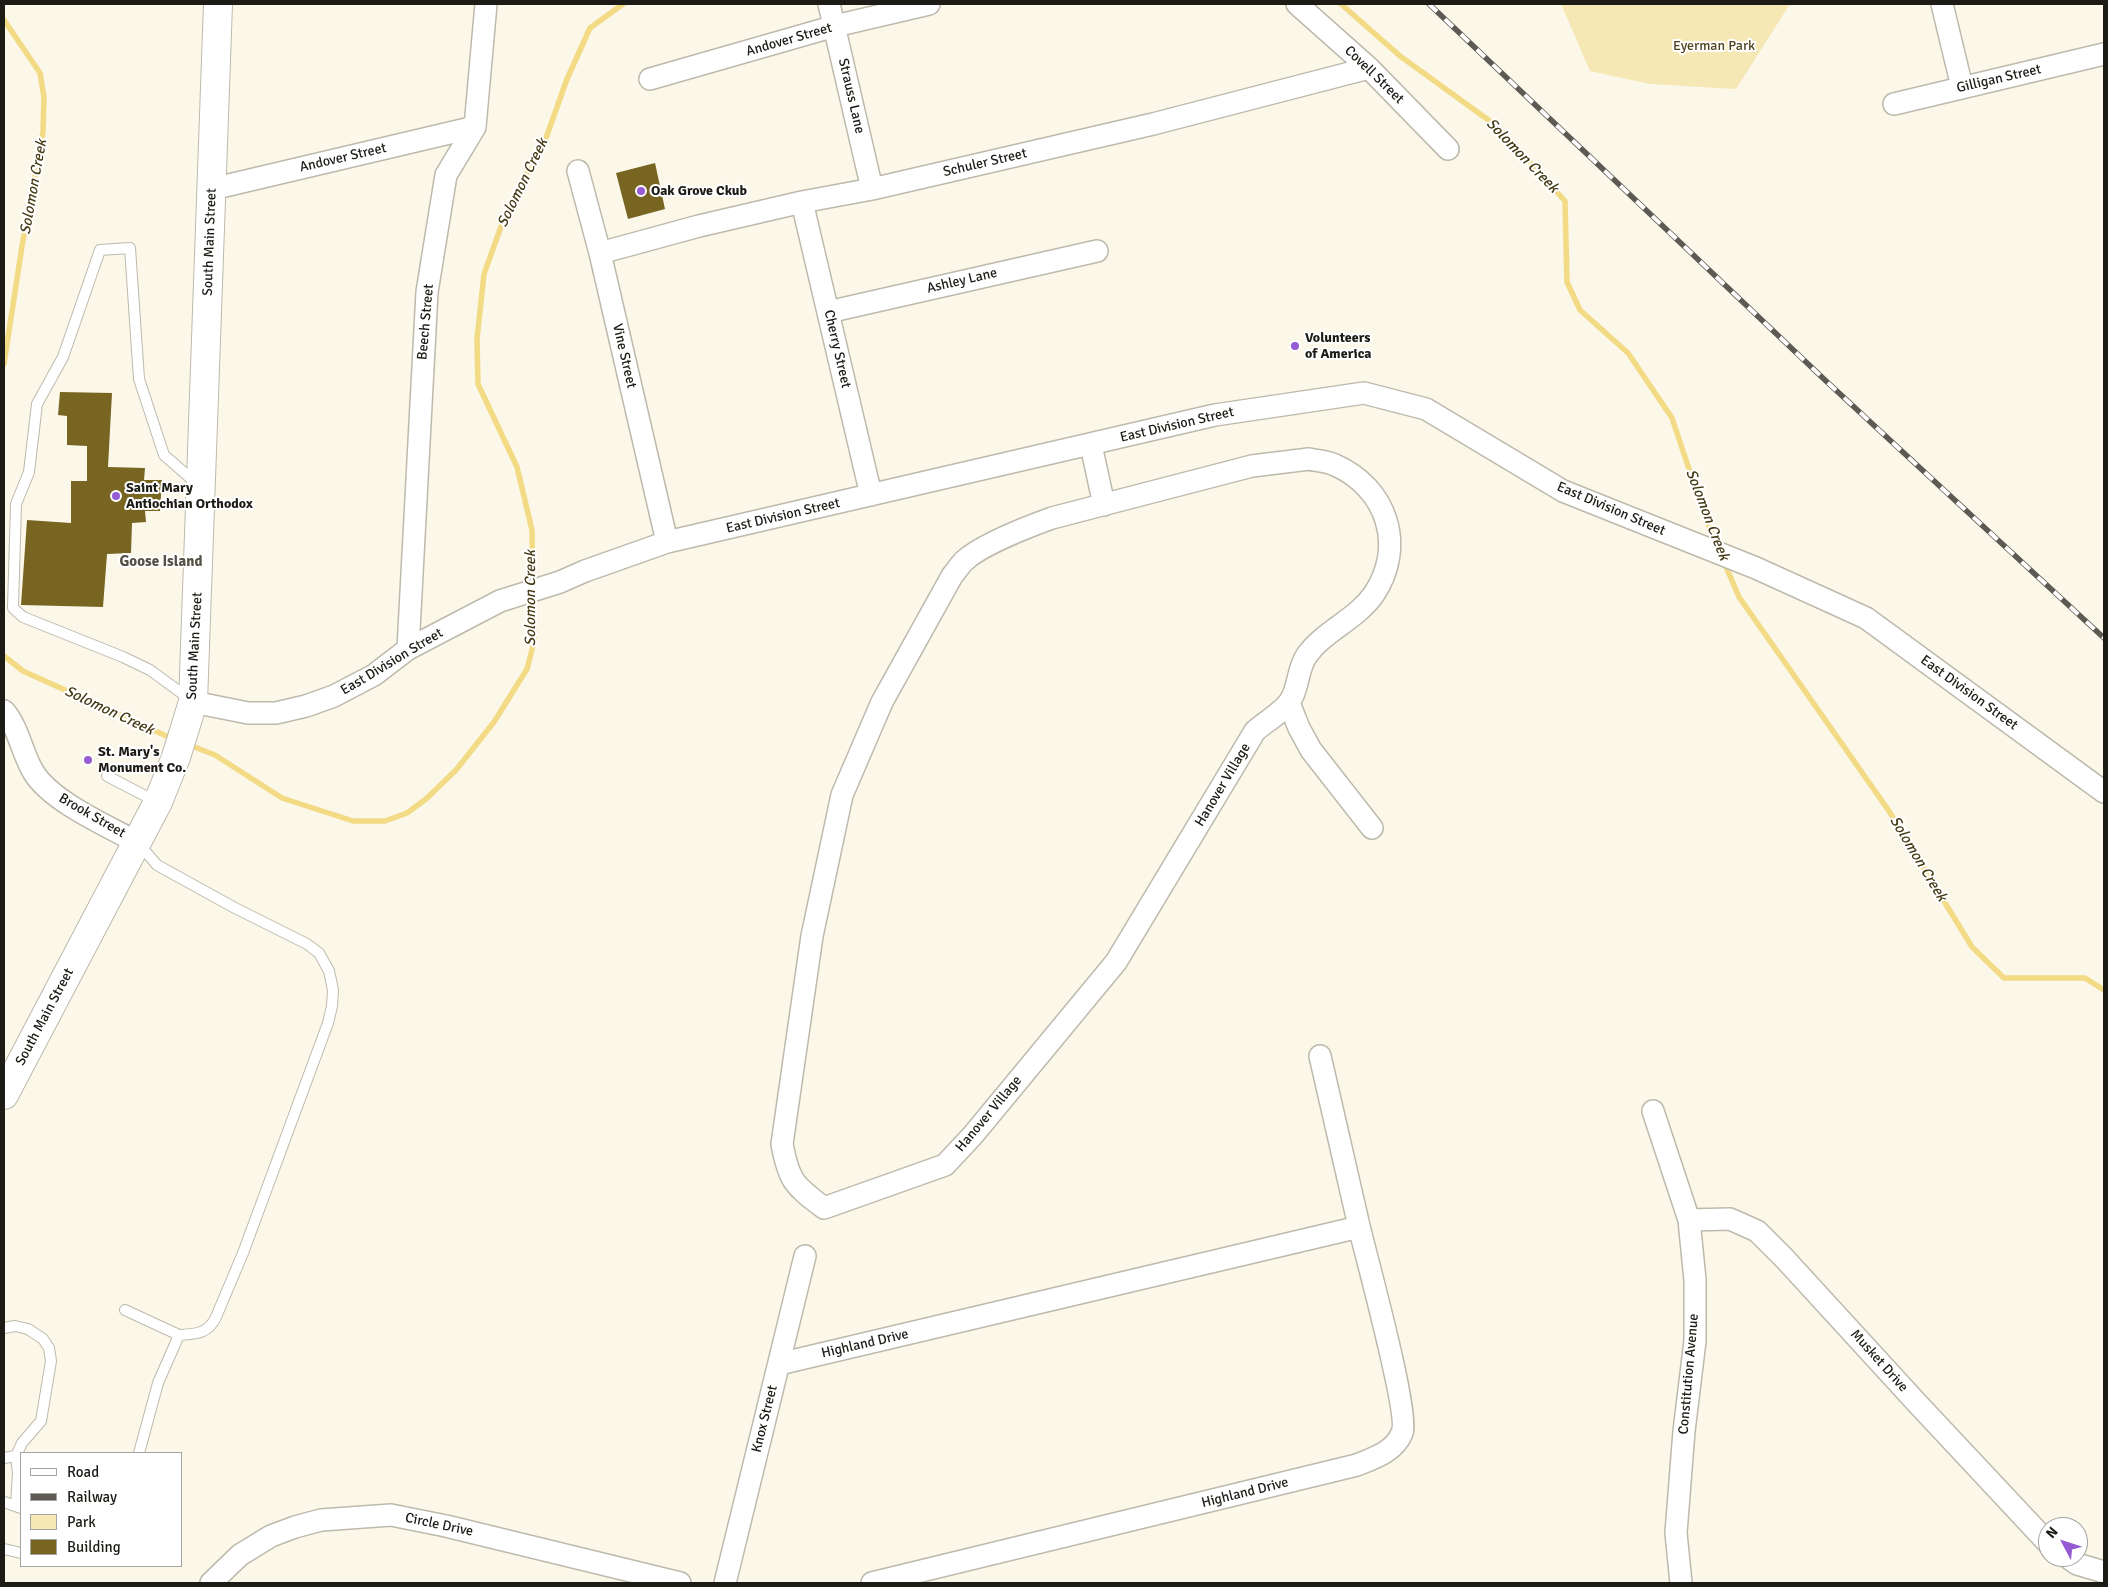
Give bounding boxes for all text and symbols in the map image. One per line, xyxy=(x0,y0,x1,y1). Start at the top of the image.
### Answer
street label: Andover Street xyxy=(744,20,834,60)
park label: Eyerman Park xyxy=(1673,38,1755,54)
street label: Covell Street xyxy=(1341,42,1407,108)
street label: Strauss Lane xyxy=(834,57,868,135)
street label: Gilligan Street xyxy=(1955,61,2043,97)
water label: Solomon Creek xyxy=(1482,115,1562,197)
water label: Solomon Creek xyxy=(494,136,552,230)
water label: Solomon Creek xyxy=(17,138,51,236)
street label: Andover Street xyxy=(298,140,388,176)
street label: Schuler Street xyxy=(942,145,1028,181)
place label: Oak Grove Ckub xyxy=(651,183,747,199)
marker: Oak Grove Ckub xyxy=(635,185,647,197)
street label: South Main Street xyxy=(200,188,220,296)
street label: Ashley Lane xyxy=(925,265,999,297)
street label: Beech Street xyxy=(414,283,438,361)
street label: Cherry Street xyxy=(820,308,854,390)
street label: Vine Street xyxy=(608,322,640,390)
place label: Volunteers of America xyxy=(1305,330,1371,362)
marker: Volunteers of America xyxy=(1289,340,1301,352)
street label: East Division Street xyxy=(1119,404,1235,446)
water label: Solomon Creek xyxy=(1681,467,1733,563)
street label: East Division Street xyxy=(1554,479,1668,539)
place label: Saint Mary Antiochian Orthodox xyxy=(126,480,253,512)
marker: Saint Mary Antiochian Orthodox xyxy=(110,490,122,502)
street label: East Division Street xyxy=(725,495,841,537)
water label: Solomon Creek xyxy=(522,550,540,646)
district label: Goose Island xyxy=(120,553,202,571)
street label: South Main Street xyxy=(184,592,206,700)
street label: East Division Street xyxy=(338,625,446,699)
street label: East Division Street xyxy=(1917,652,2021,734)
water label: Solomon Creek xyxy=(62,682,156,740)
street label: Hanover Village xyxy=(1192,740,1254,830)
place label: St. Mary's Monument Co. xyxy=(98,744,186,776)
marker: St. Mary's Monument Co. xyxy=(82,754,94,766)
street label: Brook Street xyxy=(56,790,128,842)
water label: Solomon Creek xyxy=(1885,813,1951,905)
street label: South Main Street xyxy=(12,965,78,1069)
street label: Hanover Village xyxy=(952,1073,1026,1155)
street label: Constitution Avenue xyxy=(1675,1313,1703,1435)
street label: Highland Drive xyxy=(820,1326,910,1362)
street label: Musket Drive xyxy=(1847,1326,1911,1396)
street label: Knox Street xyxy=(749,1383,781,1455)
legend xyxy=(20,1452,182,1567)
text: Road xyxy=(67,1463,99,1481)
street label: Highland Drive xyxy=(1200,1474,1290,1512)
text: Railway xyxy=(67,1488,117,1506)
street label: Circle Drive xyxy=(403,1510,475,1540)
text: Park xyxy=(67,1513,96,1531)
north arrow xyxy=(2038,1517,2088,1567)
text: N xyxy=(2042,1523,2062,1542)
text: Building xyxy=(67,1538,121,1556)

